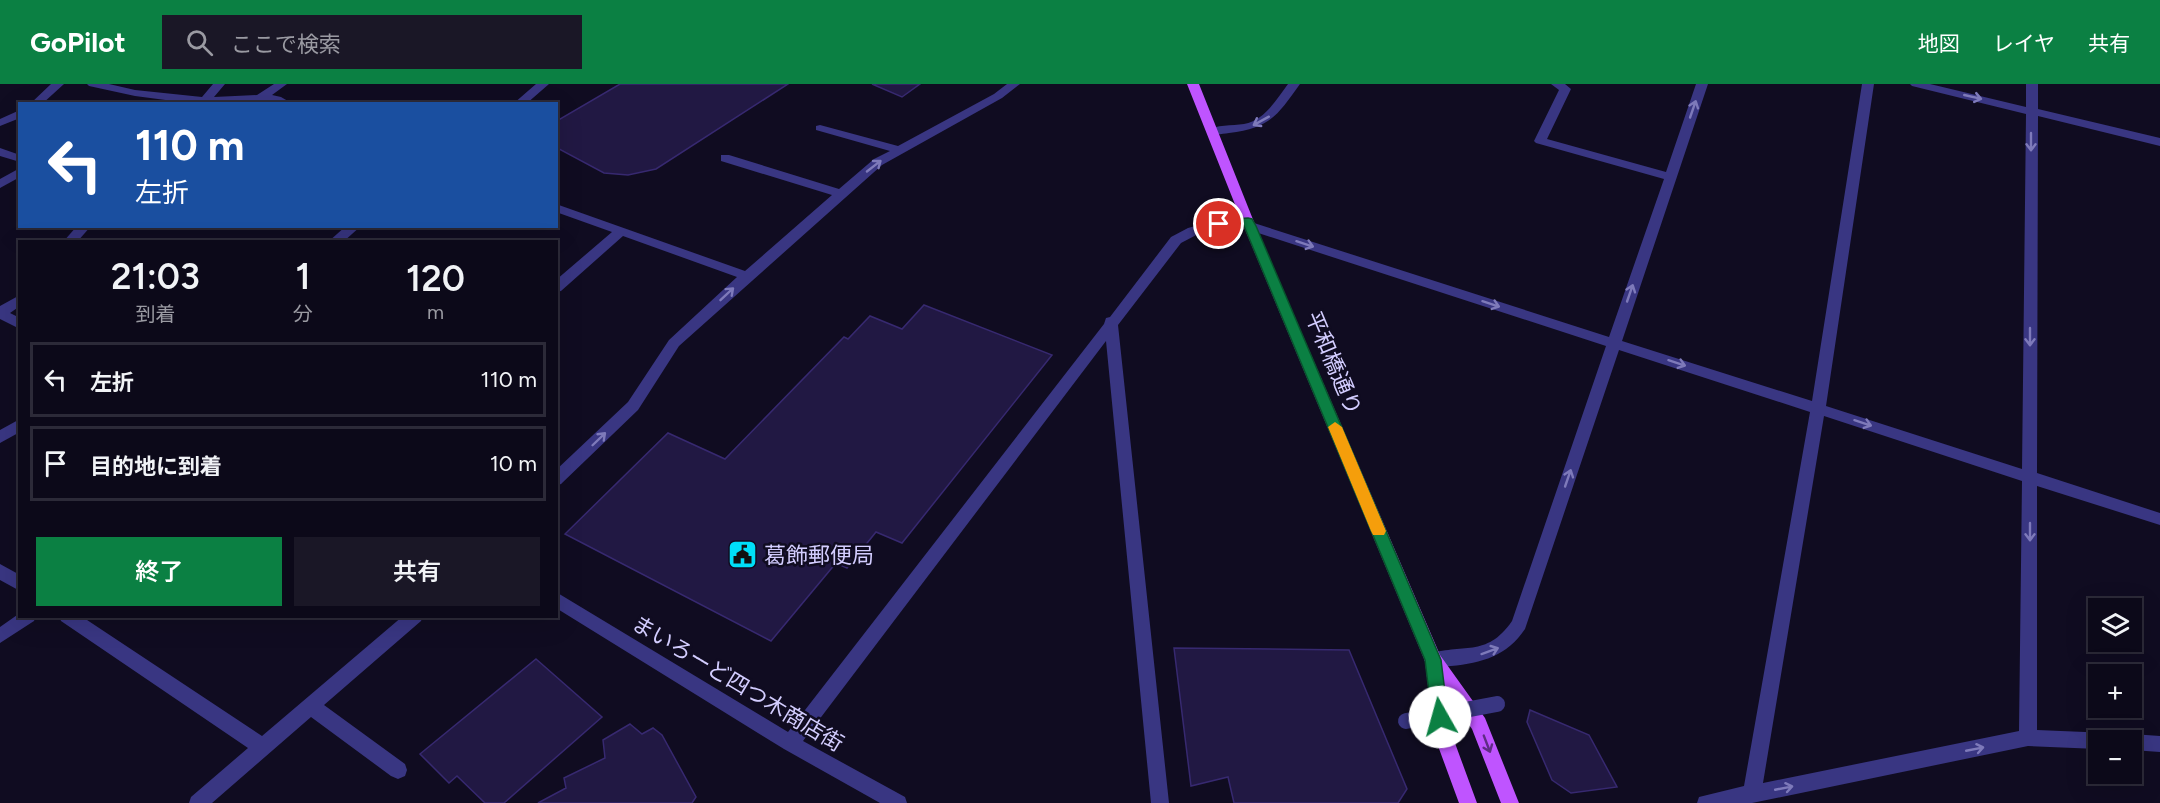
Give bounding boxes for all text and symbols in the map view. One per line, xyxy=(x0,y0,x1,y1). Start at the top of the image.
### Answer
search box xyxy=(162,15,582,69)
text: GoPilot xyxy=(30,25,126,59)
icon: search xyxy=(183,26,216,59)
text: ここで検索 xyxy=(231,31,341,58)
text: 地図 xyxy=(1918,31,1960,56)
text: レイヤ xyxy=(1993,31,2055,56)
text: 共有 xyxy=(2088,31,2130,56)
one-way arrow xyxy=(1963,92,1982,104)
one-way arrow xyxy=(1689,100,1700,119)
one-way arrow xyxy=(1253,115,1270,127)
text: 110 m xyxy=(135,120,244,171)
icon: left xyxy=(36,126,114,204)
one-way arrow xyxy=(2025,132,2037,152)
one-way arrow xyxy=(865,160,881,173)
text: 左折 xyxy=(135,176,189,209)
pin xyxy=(1193,198,1244,249)
icon: arrive xyxy=(1202,207,1235,240)
one-way arrow xyxy=(1295,239,1314,250)
text: 21:03 xyxy=(111,255,200,298)
text: 1 xyxy=(295,255,311,298)
text: 120 xyxy=(406,257,465,300)
one-way arrow xyxy=(1626,284,1637,303)
one-way arrow xyxy=(719,287,734,301)
one-way arrow xyxy=(1481,299,1500,310)
text: m xyxy=(427,300,444,324)
text: 到着 xyxy=(135,302,175,326)
text: 分 xyxy=(293,302,313,326)
street label: 平和橋通り xyxy=(1300,307,1367,419)
one-way arrow xyxy=(2024,327,2036,347)
one-way arrow xyxy=(1667,358,1686,369)
icon: left xyxy=(39,363,72,396)
text: 110 m xyxy=(481,366,537,393)
text: 左折 xyxy=(90,369,134,396)
one-way arrow xyxy=(1853,418,1872,429)
one-way arrow xyxy=(591,432,606,447)
icon: arrive xyxy=(39,447,72,480)
text: 10 m xyxy=(490,450,537,477)
text: 目的地に到着 xyxy=(90,453,222,480)
one-way arrow xyxy=(1563,469,1574,488)
one-way arrow xyxy=(2024,522,2035,542)
button: 終了 xyxy=(36,537,282,606)
button: 共有 xyxy=(294,537,540,606)
public building icon: 葛飾郵便局 xyxy=(727,539,759,571)
place label: 葛飾郵便局 xyxy=(764,542,874,569)
map controls xyxy=(2088,598,2142,784)
button: layers xyxy=(2088,598,2142,652)
street label: まいろーど四つ木商店街 xyxy=(627,610,848,757)
one-way arrow xyxy=(1481,644,1499,655)
button: + xyxy=(2088,664,2142,718)
position arrow xyxy=(1408,685,1472,749)
button: − xyxy=(2088,730,2142,784)
one-way arrow xyxy=(1482,734,1493,753)
one-way arrow xyxy=(1965,743,1985,754)
one-way arrow xyxy=(1774,782,1794,793)

